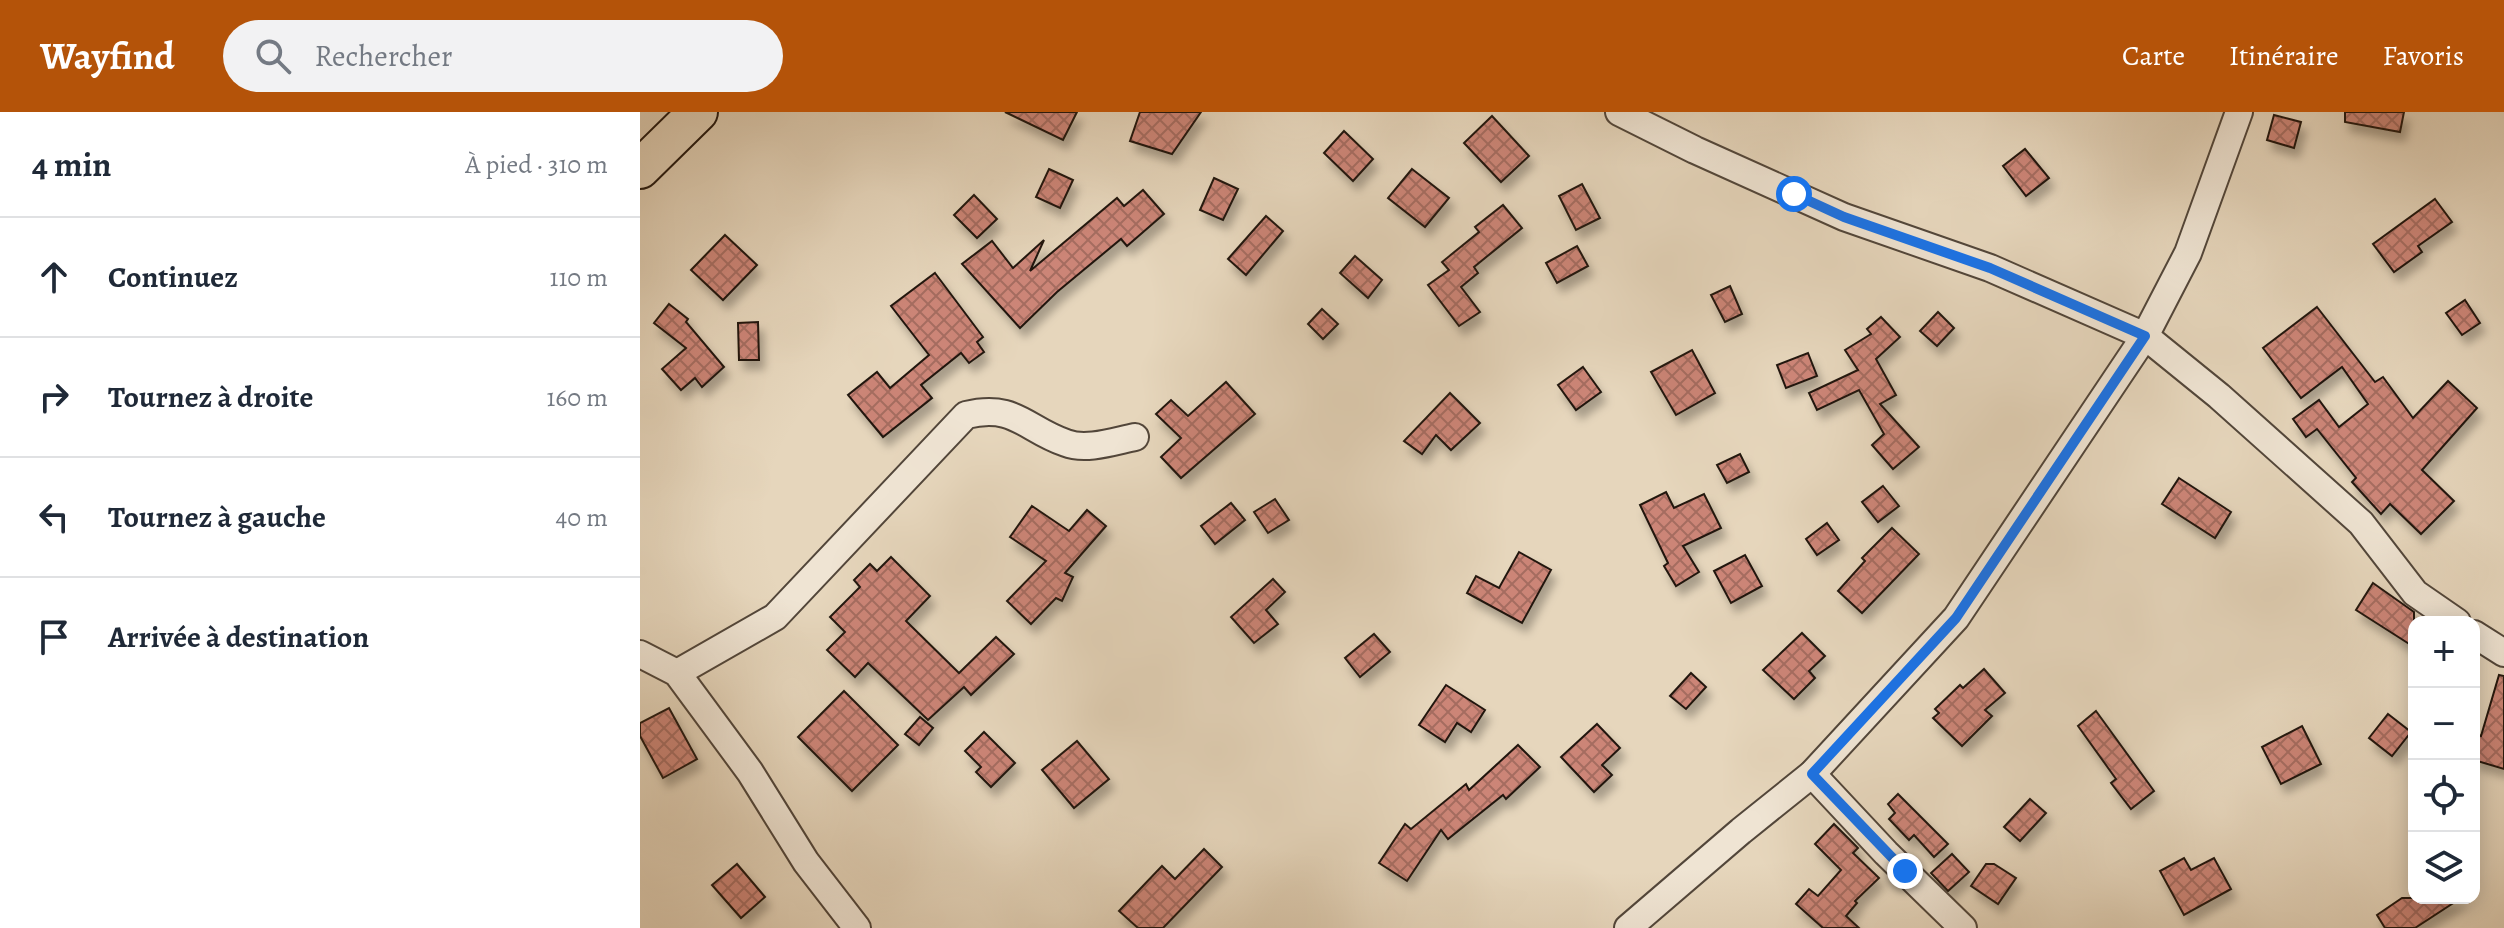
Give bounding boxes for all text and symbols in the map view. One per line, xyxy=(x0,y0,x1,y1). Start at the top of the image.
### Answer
search box xyxy=(223,20,783,92)
text: Wayfind xyxy=(40,30,175,82)
icon: search xyxy=(251,34,295,78)
text: Rechercher xyxy=(315,36,453,76)
text: Carte xyxy=(2122,37,2185,75)
text: Itinéraire xyxy=(2229,37,2339,75)
text: Favoris xyxy=(2383,37,2464,75)
text: 4 min xyxy=(32,141,111,188)
text: À pied · 310 m xyxy=(465,147,608,182)
route start xyxy=(1776,176,1812,212)
icon: ahead xyxy=(32,255,76,299)
text: Continuez xyxy=(108,257,238,297)
text: 110 m xyxy=(550,260,608,295)
icon: right xyxy=(32,375,76,419)
text: Tournez à droite xyxy=(108,377,313,417)
text: 160 m xyxy=(546,380,608,415)
icon: left xyxy=(32,495,76,539)
text: Tournez à gauche xyxy=(108,497,326,537)
text: 40 m xyxy=(556,500,608,535)
icon: arrive xyxy=(32,615,76,659)
map controls xyxy=(2408,616,2480,904)
button: + xyxy=(2408,616,2480,688)
text: Arrivée à destination xyxy=(108,617,369,657)
button: − xyxy=(2408,688,2480,760)
button: locate xyxy=(2408,760,2480,832)
button: layers xyxy=(2408,832,2480,904)
route end xyxy=(1887,853,1923,889)

